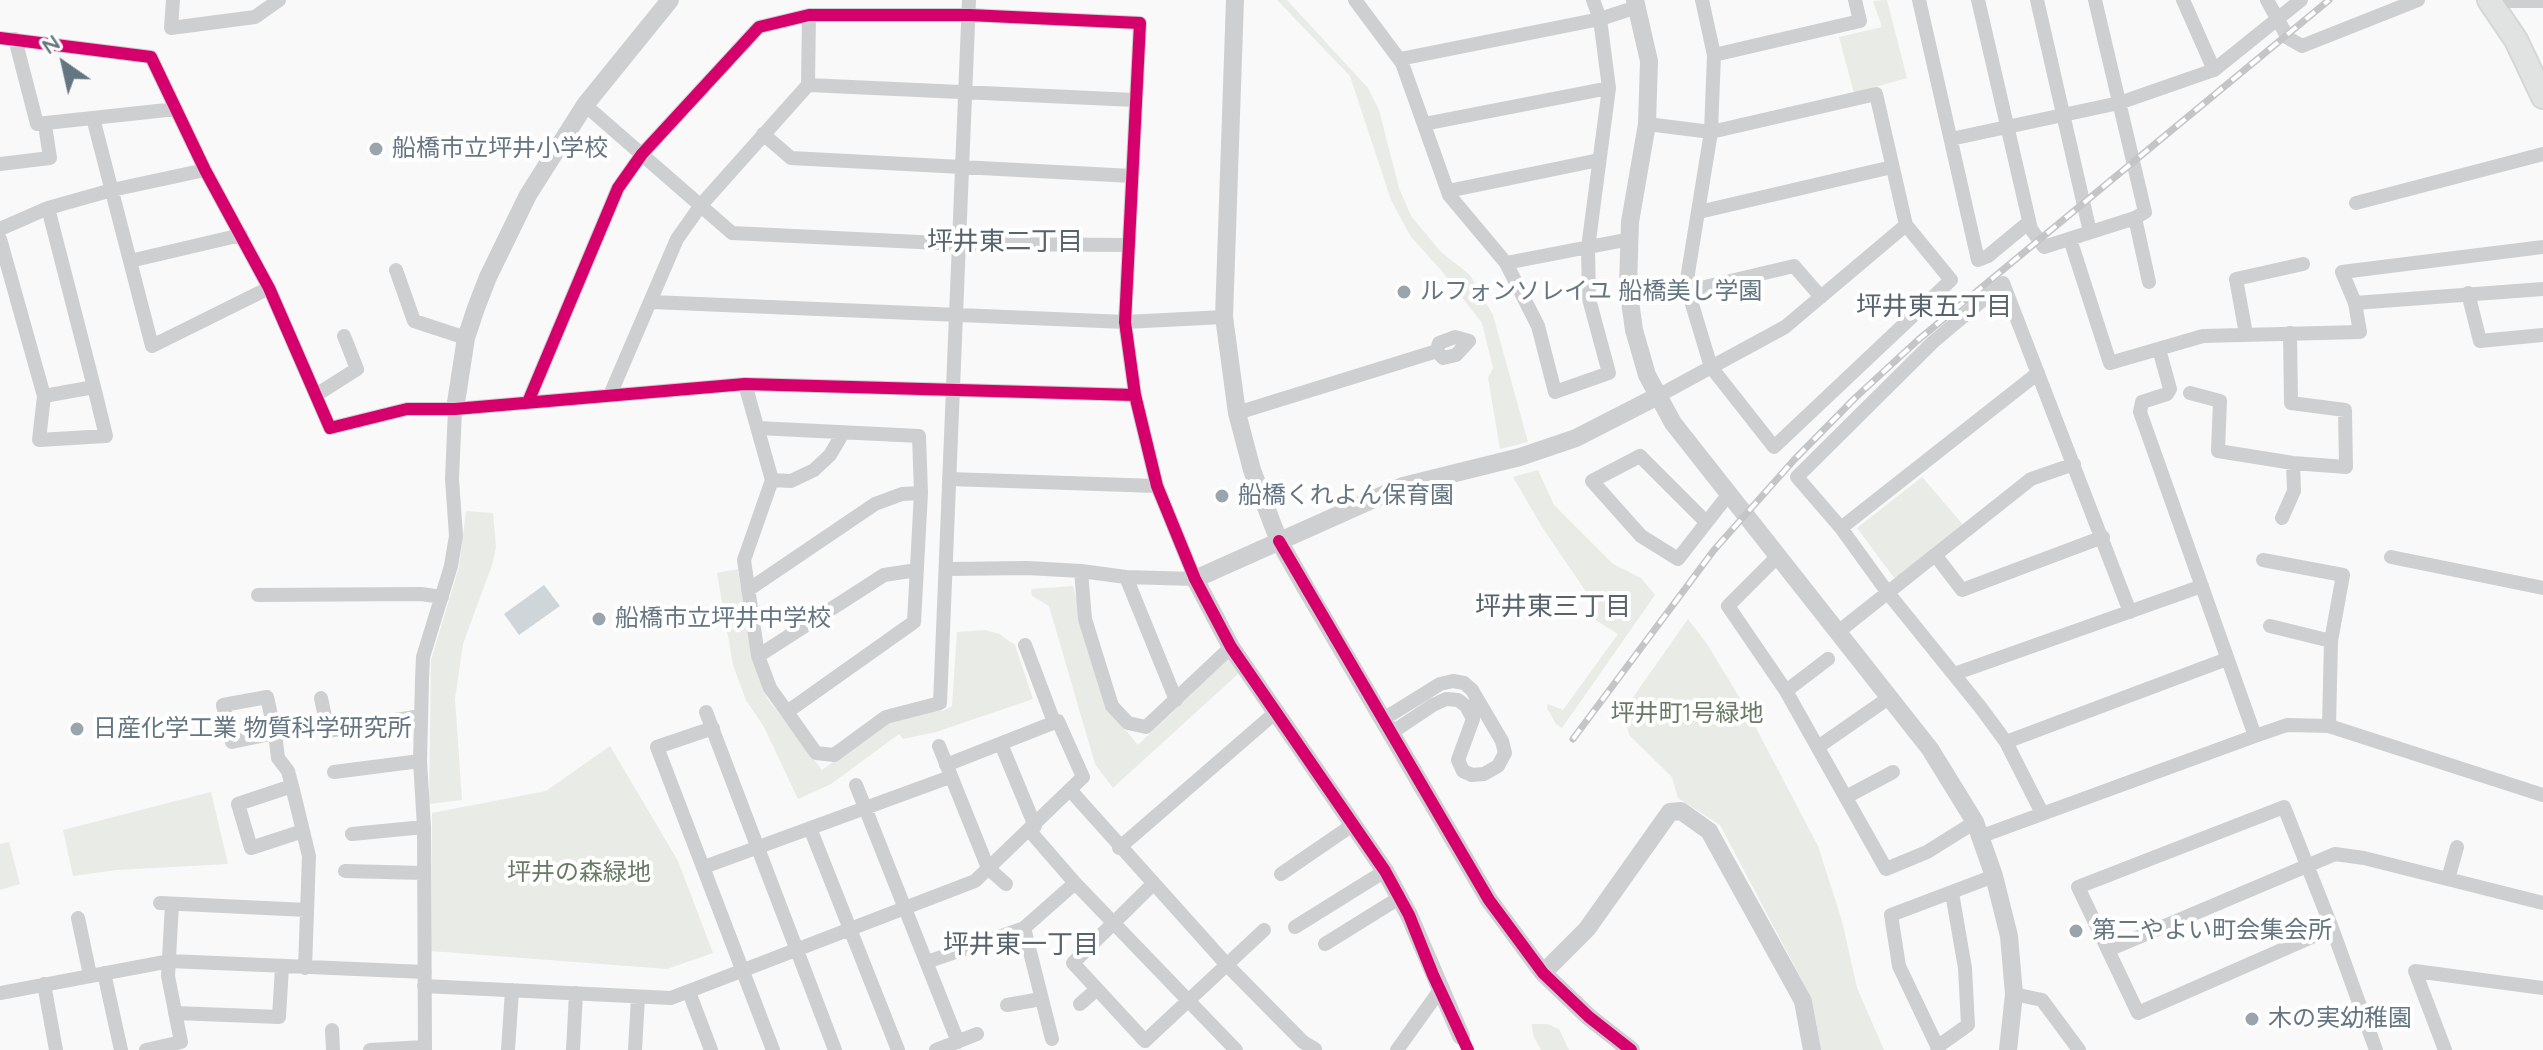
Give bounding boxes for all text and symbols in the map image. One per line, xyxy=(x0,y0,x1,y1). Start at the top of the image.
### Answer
north arrow xyxy=(24,24,104,104)
text: N xyxy=(36,28,65,60)
place label: 船橋市立坪井小学校 xyxy=(392,135,608,163)
marker: 船橋市立坪井小学校 xyxy=(367,140,385,158)
district label: 坪井東二丁目 xyxy=(927,226,1083,258)
place label: ルフォンソレイユ 船橋美し学園 xyxy=(1420,278,1763,306)
marker: ルフォンソレイユ 船橋美し学園 xyxy=(1395,283,1413,301)
district label: 坪井東五丁目 xyxy=(1856,291,2012,323)
place label: 船橋くれよん保育園 xyxy=(1238,482,1454,510)
marker: 船橋くれよん保育園 xyxy=(1213,487,1231,505)
district label: 坪井東三丁目 xyxy=(1475,591,1631,623)
place label: 船橋市立坪井中学校 xyxy=(615,605,831,633)
marker: 船橋市立坪井中学校 xyxy=(590,610,608,628)
park label: 坪井町1号緑地 xyxy=(1611,700,1763,728)
place label: 日産化学工業 物質科学研究所 xyxy=(93,715,412,743)
marker: 日産化学工業 物質科学研究所 xyxy=(68,720,86,738)
park label: 坪井の森緑地 xyxy=(507,859,651,887)
place label: 第二やよい町会集会所 xyxy=(2092,917,2332,945)
marker: 第二やよい町会集会所 xyxy=(2067,922,2085,940)
district label: 坪井東一丁目 xyxy=(943,929,1099,961)
place label: 木の実幼稚園 xyxy=(2268,1005,2412,1033)
marker: 木の実幼稚園 xyxy=(2243,1010,2261,1028)

